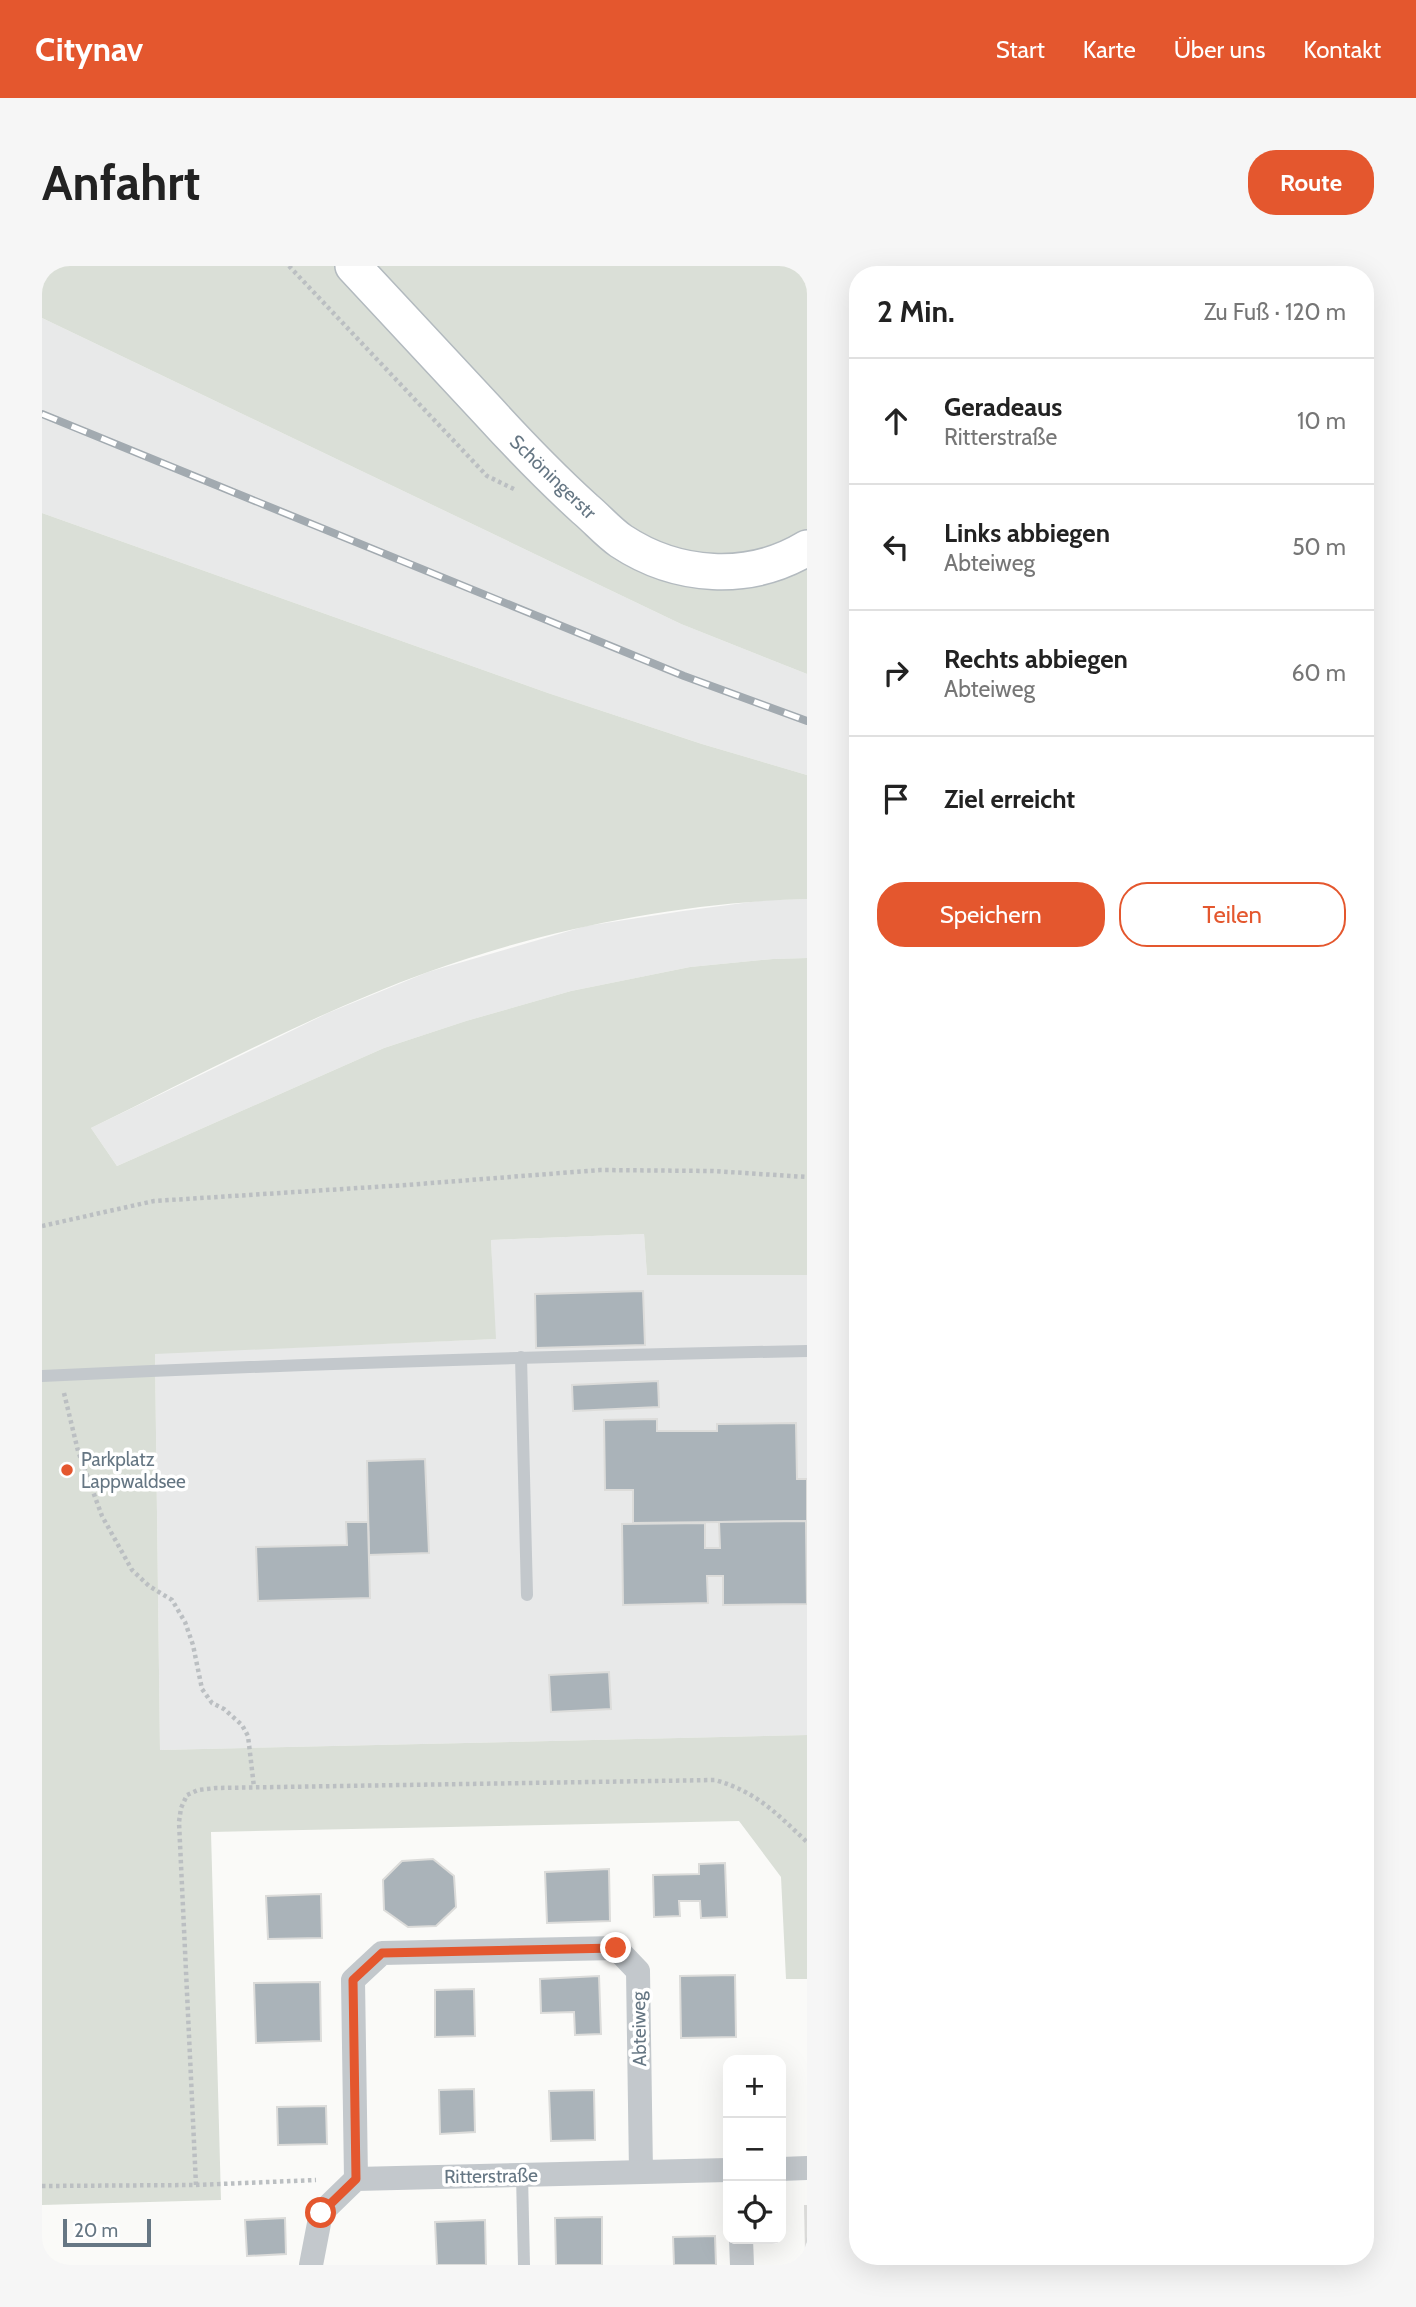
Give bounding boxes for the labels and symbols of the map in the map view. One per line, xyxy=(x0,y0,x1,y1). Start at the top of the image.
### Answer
street label: Schöningerstr xyxy=(505,430,601,524)
place label: Parkplatz Lappwaldsee xyxy=(81,1448,186,1493)
marker: Parkplatz Lappwaldsee xyxy=(59,1462,75,1478)
route end xyxy=(600,1932,631,1963)
street label: Abteiweg xyxy=(627,1991,651,2067)
street label: Ritterstraße xyxy=(444,2164,538,2188)
route start xyxy=(305,2197,336,2228)
scale bar xyxy=(63,2216,150,2248)

